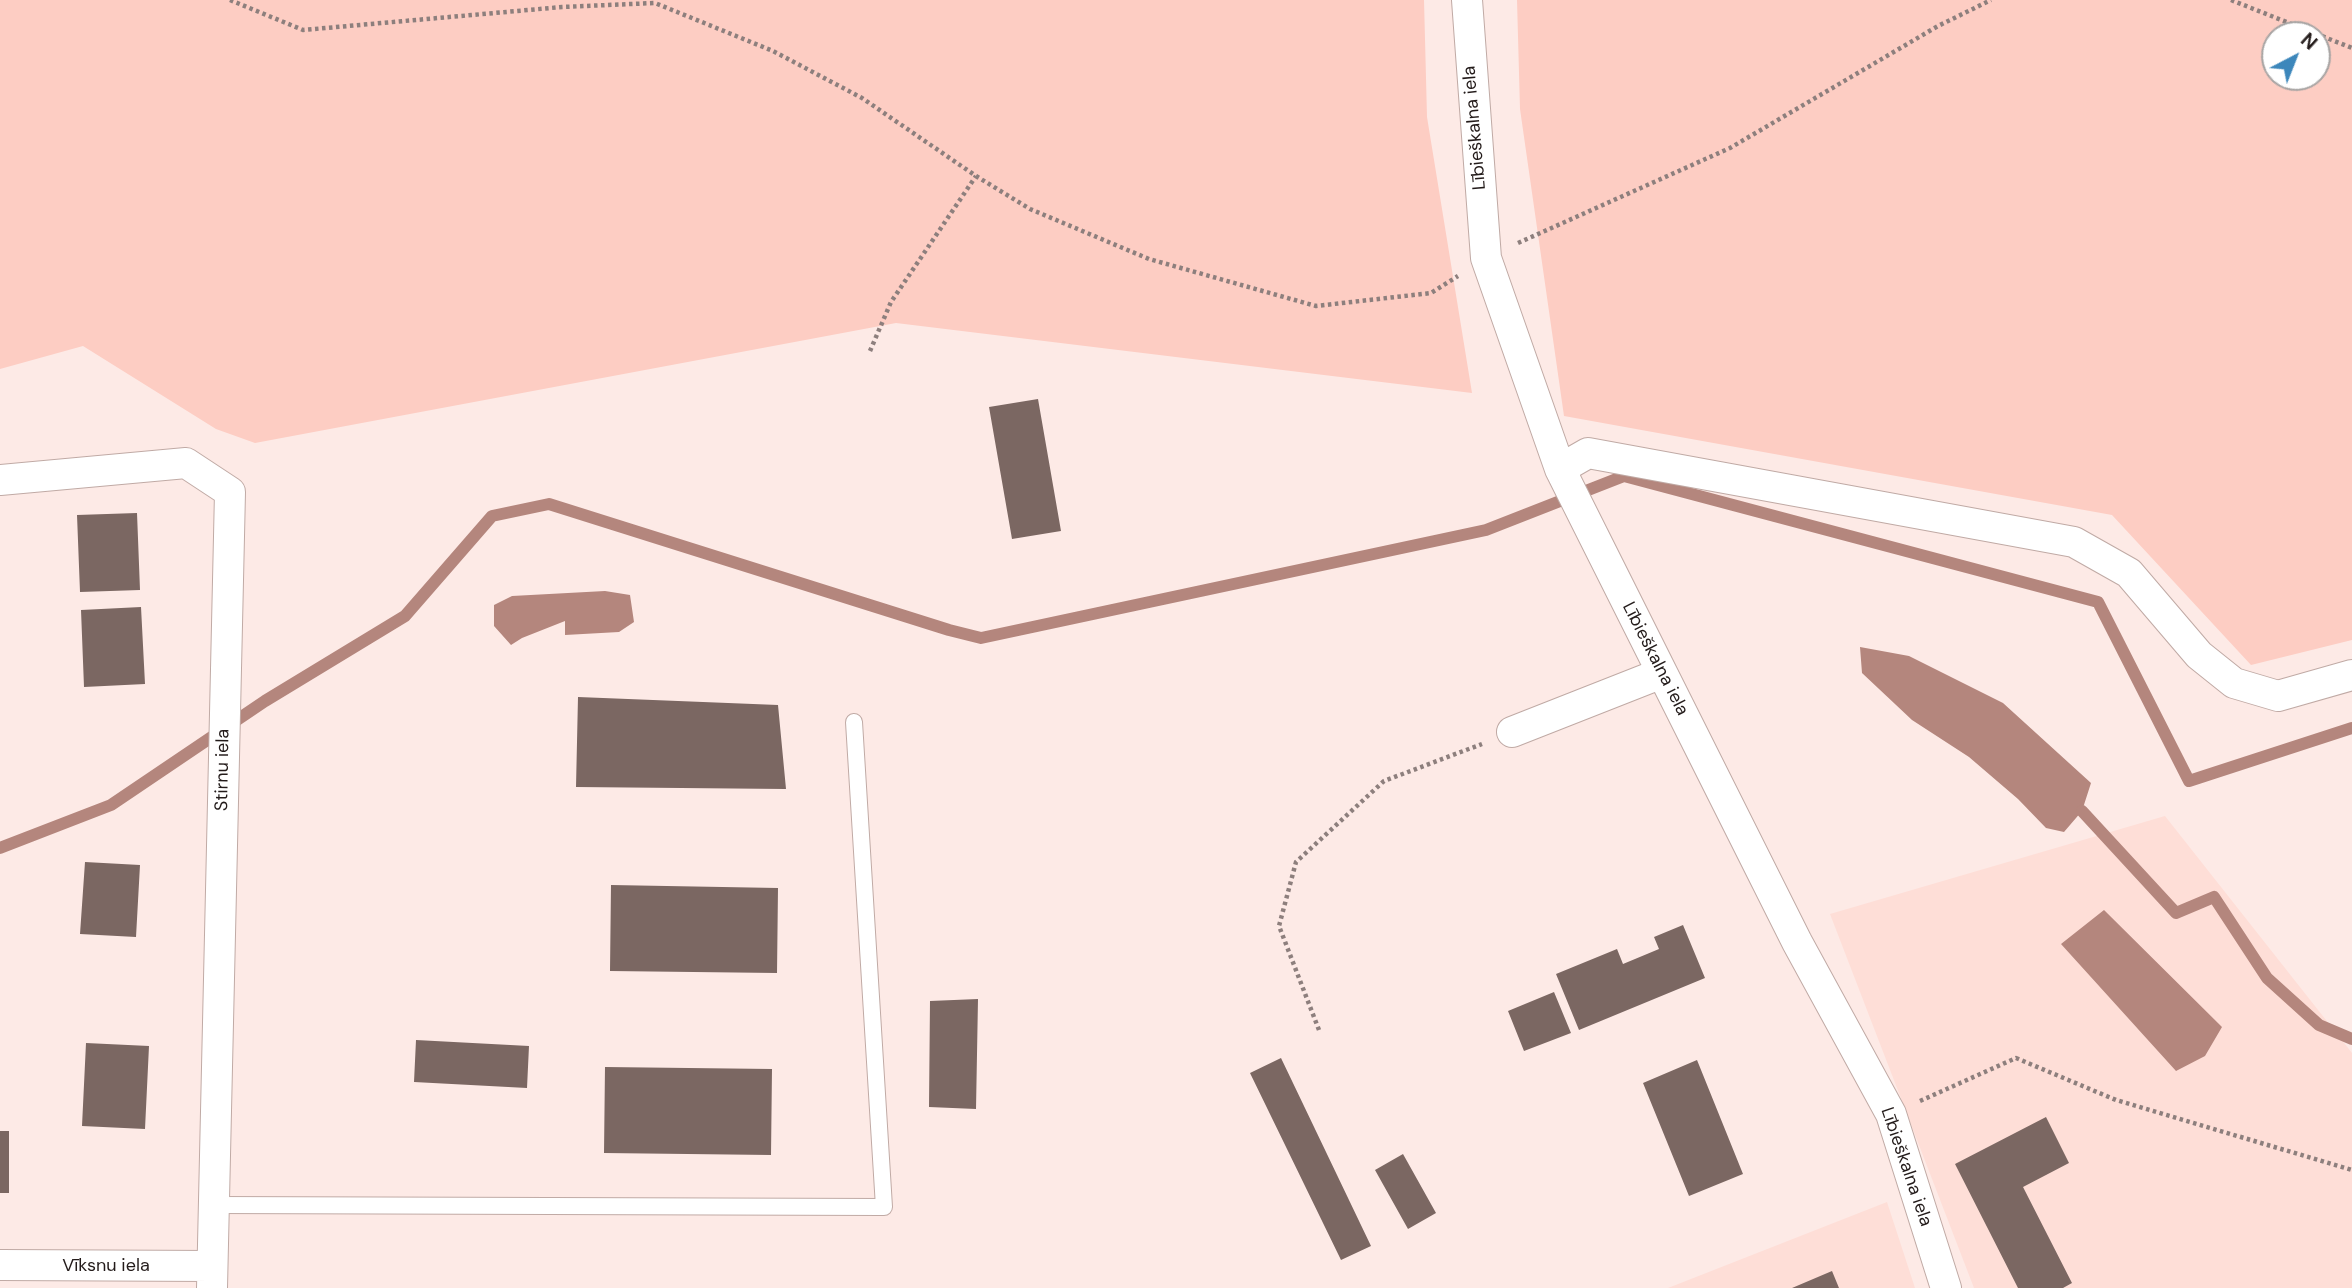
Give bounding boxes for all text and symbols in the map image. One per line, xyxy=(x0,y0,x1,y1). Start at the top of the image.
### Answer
north arrow xyxy=(2261,21,2331,91)
text: N xyxy=(2296,28,2323,55)
street label: Lībieškalna iela xyxy=(1459,65,1491,191)
street label: Lībieškalna iela xyxy=(1617,599,1693,719)
street label: Stirnu iela xyxy=(211,729,235,811)
street label: Lībieškalna iela xyxy=(1876,1105,1936,1229)
street label: Vīksnu iela xyxy=(62,1255,150,1277)

